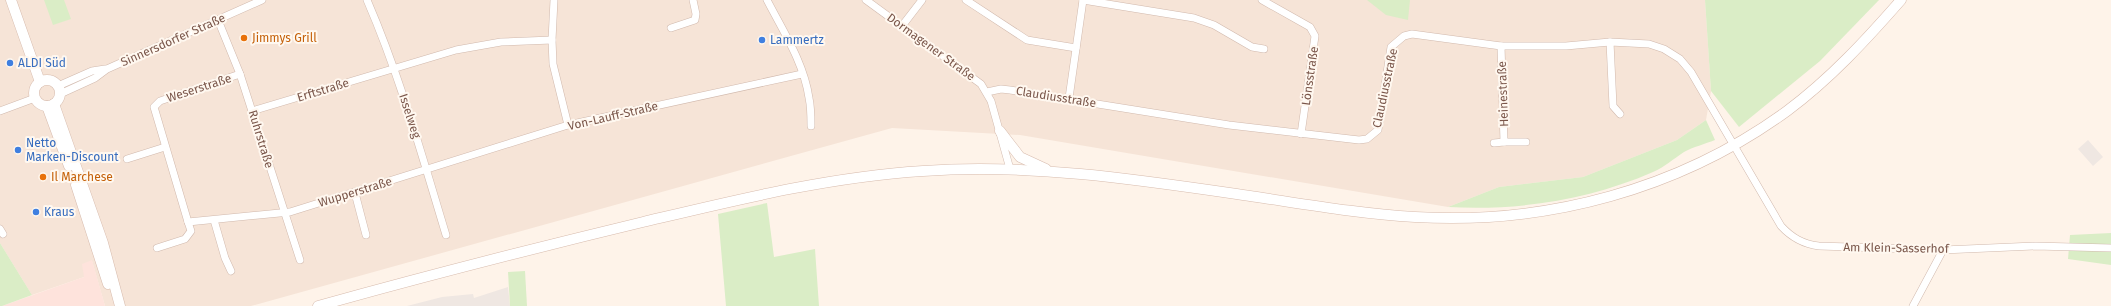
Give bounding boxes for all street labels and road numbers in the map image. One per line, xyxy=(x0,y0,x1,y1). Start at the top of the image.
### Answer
street label: Dormagener Straße xyxy=(884,10,978,84)
street label: Sinnersdorfer Straße xyxy=(119,11,227,69)
street label: Lönsstraße xyxy=(1299,46,1321,106)
street label: Claudiusstraße xyxy=(1370,47,1400,129)
street label: Heinestraße xyxy=(1495,61,1511,127)
street label: Weserstraße xyxy=(165,71,233,105)
street label: Erftstraße xyxy=(295,75,351,105)
street label: Claudiusstraße xyxy=(1015,84,1097,110)
street label: Isselweg xyxy=(396,92,424,141)
street label: Von-Lauff-Straße xyxy=(567,99,659,133)
street label: Ruhrstraße xyxy=(246,108,276,170)
street label: Wupperstraße xyxy=(316,174,394,210)
street label: Am Klein-Sasserhof xyxy=(1843,240,1950,256)

